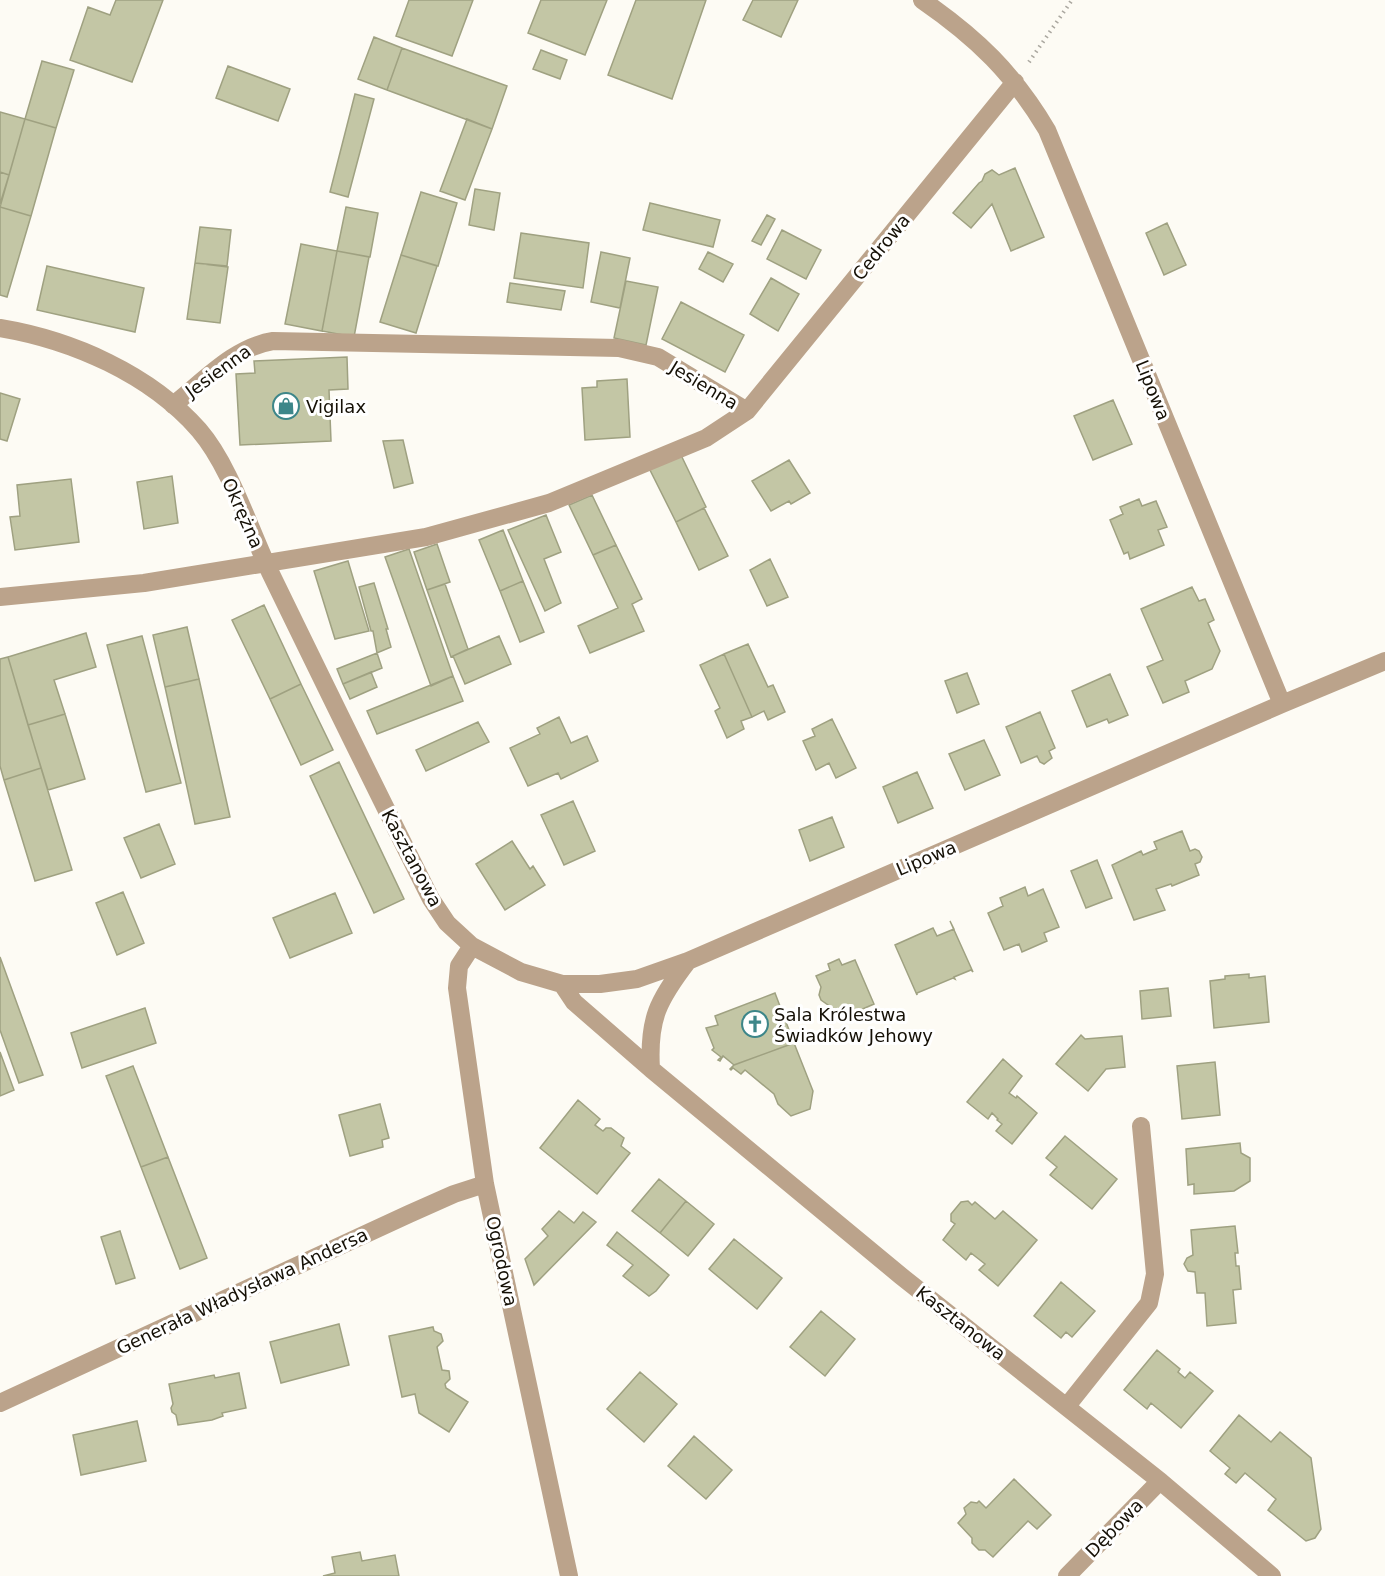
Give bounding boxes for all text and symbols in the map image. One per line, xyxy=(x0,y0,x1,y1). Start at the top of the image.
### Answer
street label: Cedrowa xyxy=(848,210,914,284)
street label: Jesienna xyxy=(180,340,255,402)
street label: Jesienna xyxy=(665,356,742,413)
street label: Lipowa xyxy=(1131,357,1175,423)
shop icon: Vigilax xyxy=(271,391,301,421)
place label: Vigilax xyxy=(306,396,366,417)
street label: Okrężna xyxy=(218,474,268,552)
street label: Kasztanowa xyxy=(377,806,447,910)
street label: Lipowa xyxy=(893,836,959,880)
place label: Sala Królestwa Świadków Jehowy xyxy=(774,1004,933,1046)
church icon: Sala Królestwa Świadków Jehowy xyxy=(740,1009,770,1039)
street label: Ogrodowa xyxy=(482,1214,522,1308)
street label: Generała Władysława Andersa xyxy=(113,1223,371,1359)
street label: Kasztanowa xyxy=(912,1282,1010,1364)
street label: Dębowa xyxy=(1081,1494,1147,1562)

